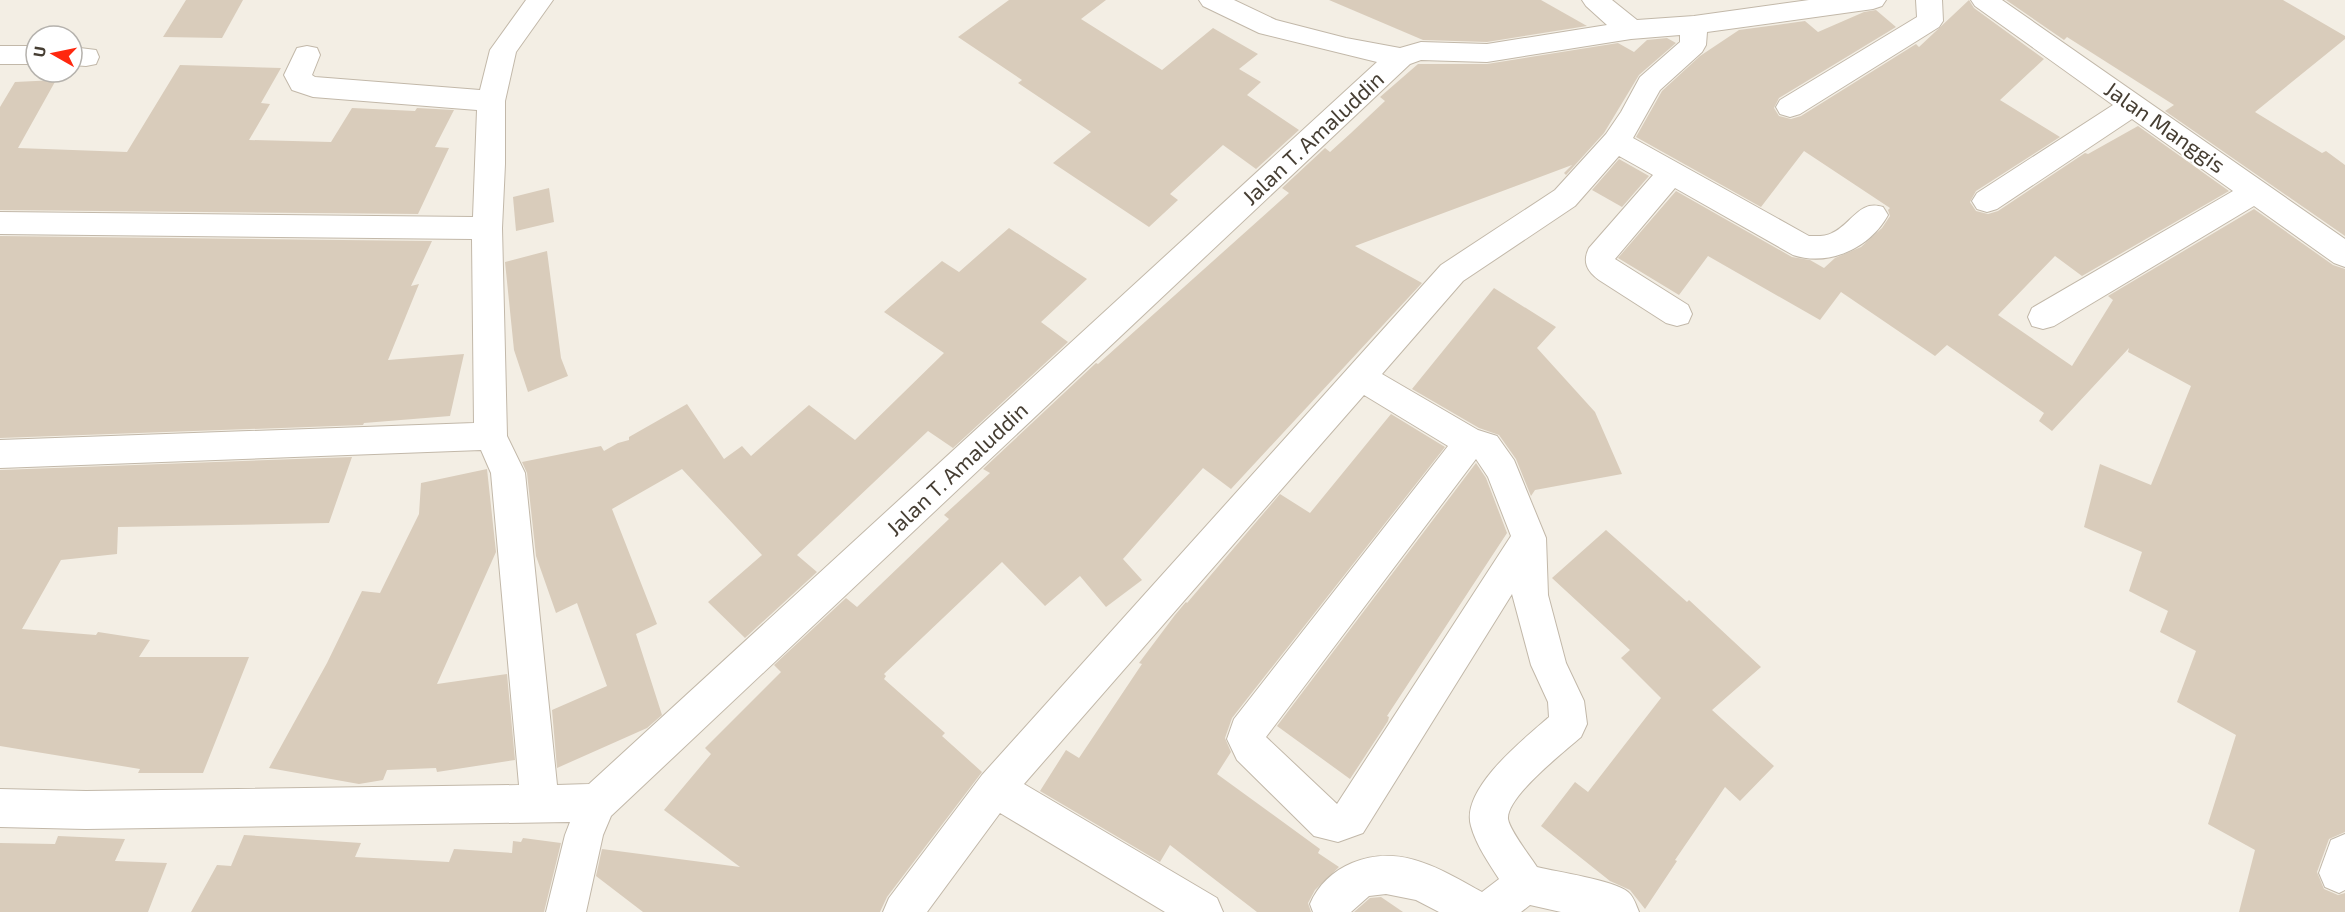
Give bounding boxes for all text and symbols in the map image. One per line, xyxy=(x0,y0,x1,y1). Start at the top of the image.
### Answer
north arrow xyxy=(24,24,84,84)
text: U xyxy=(28,45,49,58)
street label: Jalan T. Amaluddin xyxy=(1236,65,1388,209)
street label: Jalan Manggis xyxy=(2100,75,2231,177)
street label: Jalan T. Amaluddin xyxy=(880,396,1032,540)

